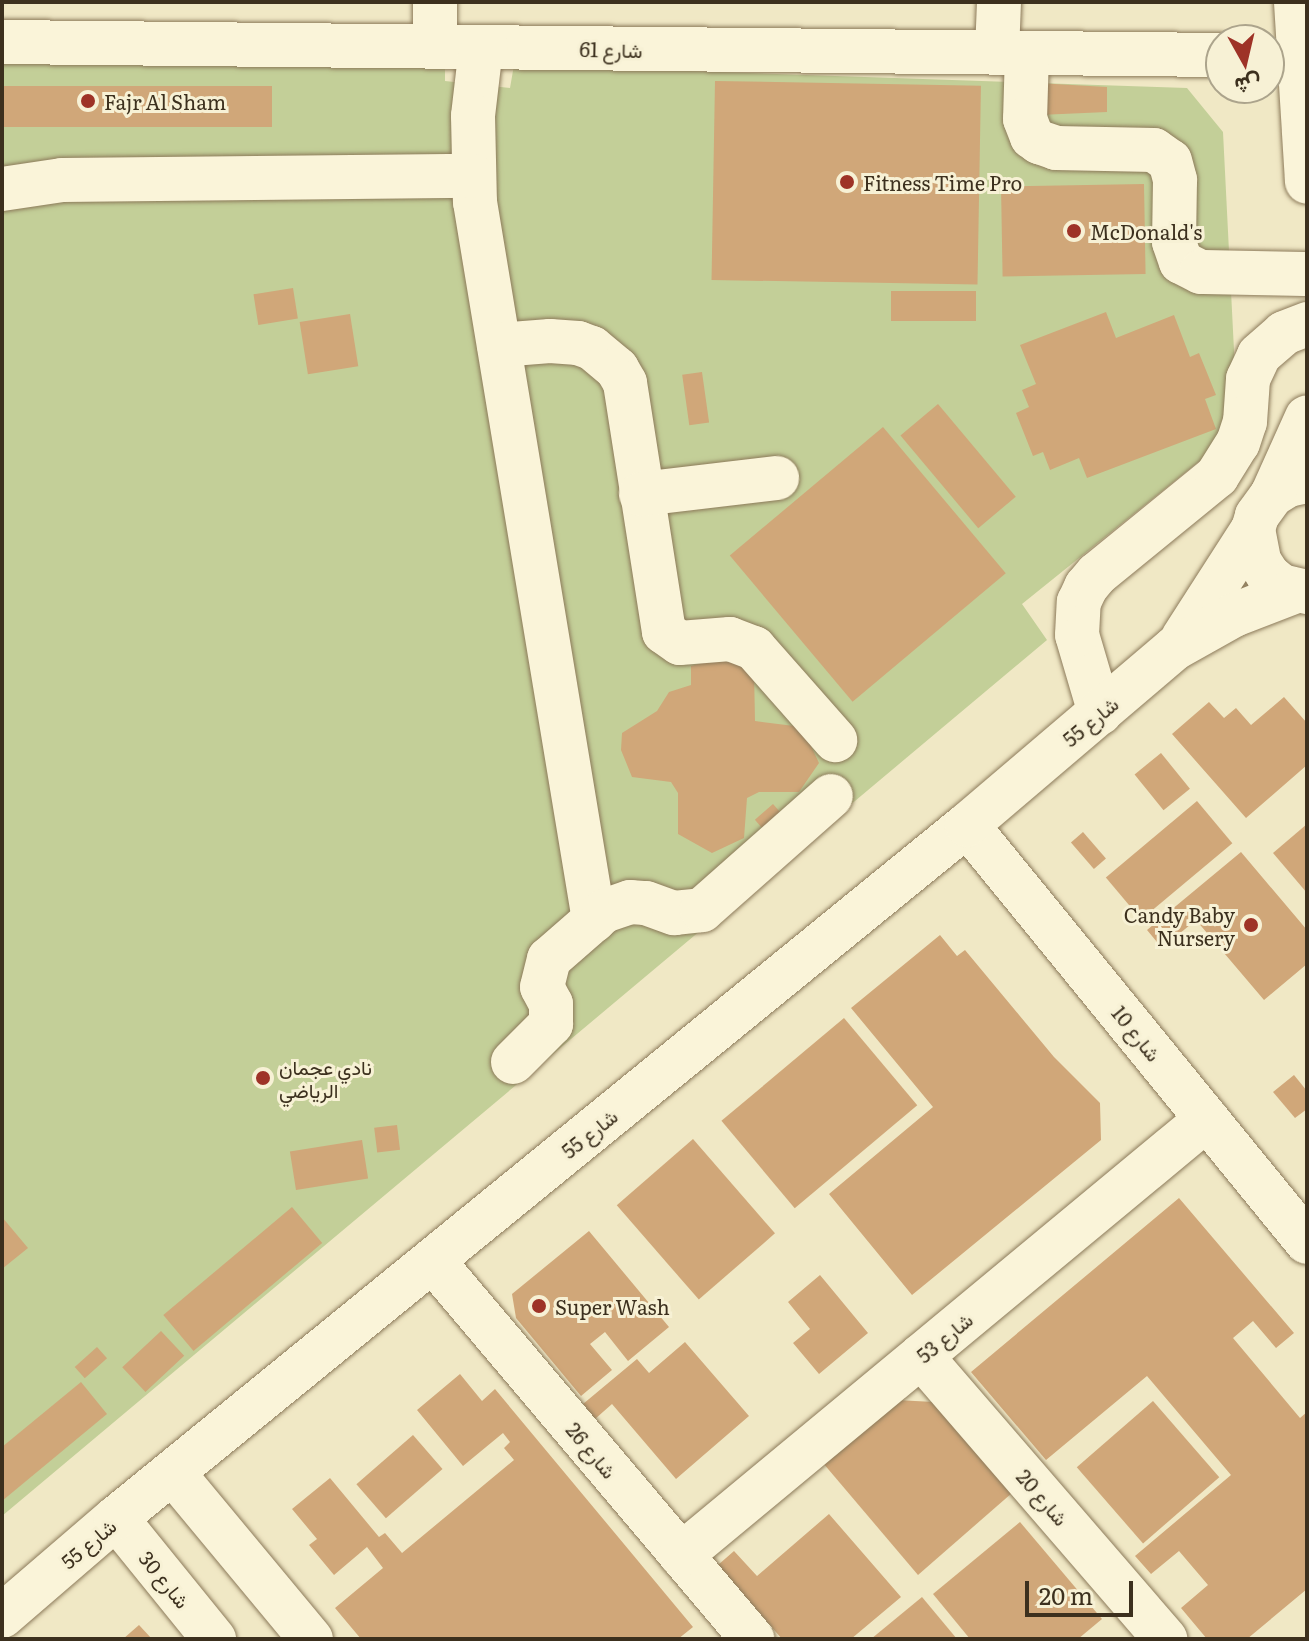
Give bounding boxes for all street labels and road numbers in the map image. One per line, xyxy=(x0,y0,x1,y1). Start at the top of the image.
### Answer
street label: شارع 61 xyxy=(579,36,643,62)
street label: شارع 55 xyxy=(1058,691,1122,751)
street label: شارع 10 xyxy=(1108,1001,1166,1065)
street label: شارع 55 xyxy=(556,1103,622,1163)
street label: شارع 53 xyxy=(911,1307,977,1367)
street label: شارع 26 xyxy=(562,1417,622,1483)
street label: شارع 20 xyxy=(1012,1464,1074,1530)
street label: شارع 55 xyxy=(56,1513,120,1573)
street label: شارع 30 xyxy=(135,1546,195,1612)

